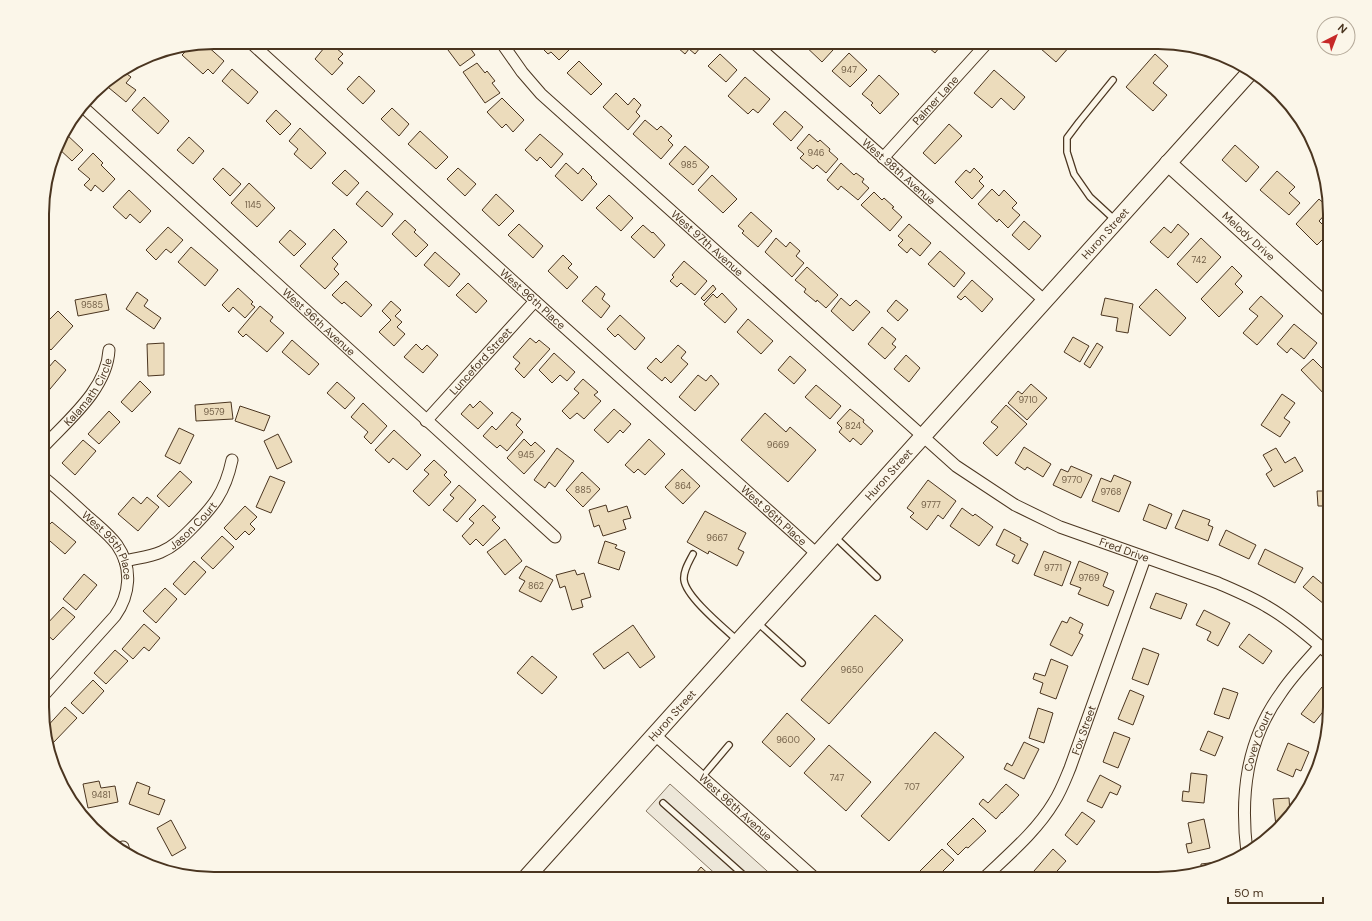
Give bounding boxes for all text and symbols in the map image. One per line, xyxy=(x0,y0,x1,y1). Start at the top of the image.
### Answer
north arrow xyxy=(1316,16,1356,56)
text: N xyxy=(1335,21,1350,36)
house number: 947 xyxy=(841,64,857,76)
street label: Palmer Lane xyxy=(909,72,961,128)
street label: West 98th Avenue xyxy=(859,135,938,208)
house number: 946 xyxy=(808,147,825,159)
house number: 985 xyxy=(681,159,697,171)
house number: 1145 xyxy=(245,199,261,211)
street label: Huron Street xyxy=(1078,205,1132,262)
street label: West 97th Avenue xyxy=(668,207,746,279)
street label: Melody Drive xyxy=(1219,209,1278,264)
house number: 742 xyxy=(1192,254,1206,266)
street label: West 96th Place xyxy=(497,266,569,332)
street label: West 96th Avenue xyxy=(279,285,358,359)
house number: 9585 xyxy=(81,299,103,311)
street label: Lunceford Street xyxy=(446,325,515,398)
street label: Kalamath Circle xyxy=(61,357,115,429)
house number: 9710 xyxy=(1018,394,1038,406)
house number: 9579 xyxy=(203,406,225,418)
house number: 824 xyxy=(845,420,861,432)
house number: 9669 xyxy=(767,439,790,451)
street label: Huron Street xyxy=(862,446,915,503)
house number: 945 xyxy=(518,449,534,461)
house number: 9770 xyxy=(1061,474,1083,486)
house number: 864 xyxy=(675,480,692,492)
street label: West 96th Place xyxy=(738,482,810,548)
house number: 885 xyxy=(575,484,591,496)
house number: 9768 xyxy=(1100,486,1122,498)
street label: Jason Court xyxy=(167,499,220,553)
house number: 9777 xyxy=(921,499,941,511)
street label: West 95th Place xyxy=(79,508,135,580)
house number: 9667 xyxy=(706,532,728,544)
street label: Fred Drive xyxy=(1097,535,1151,565)
house number: 9771 xyxy=(1044,562,1062,574)
house number: 9769 xyxy=(1078,572,1100,584)
house number: 862 xyxy=(528,580,544,592)
house number: 9650 xyxy=(841,664,863,676)
street label: Huron Street xyxy=(645,687,699,744)
street label: Fox Street xyxy=(1068,703,1099,757)
street label: Covey Court xyxy=(1241,708,1275,773)
house number: 9600 xyxy=(776,734,800,746)
street label: West 96th Avenue xyxy=(696,771,775,843)
house number: 747 xyxy=(830,772,844,784)
house number: 707 xyxy=(904,781,920,793)
house number: 9481 xyxy=(91,789,111,801)
scale bar xyxy=(1228,879,1323,905)
text: 50 m xyxy=(1234,885,1263,901)

